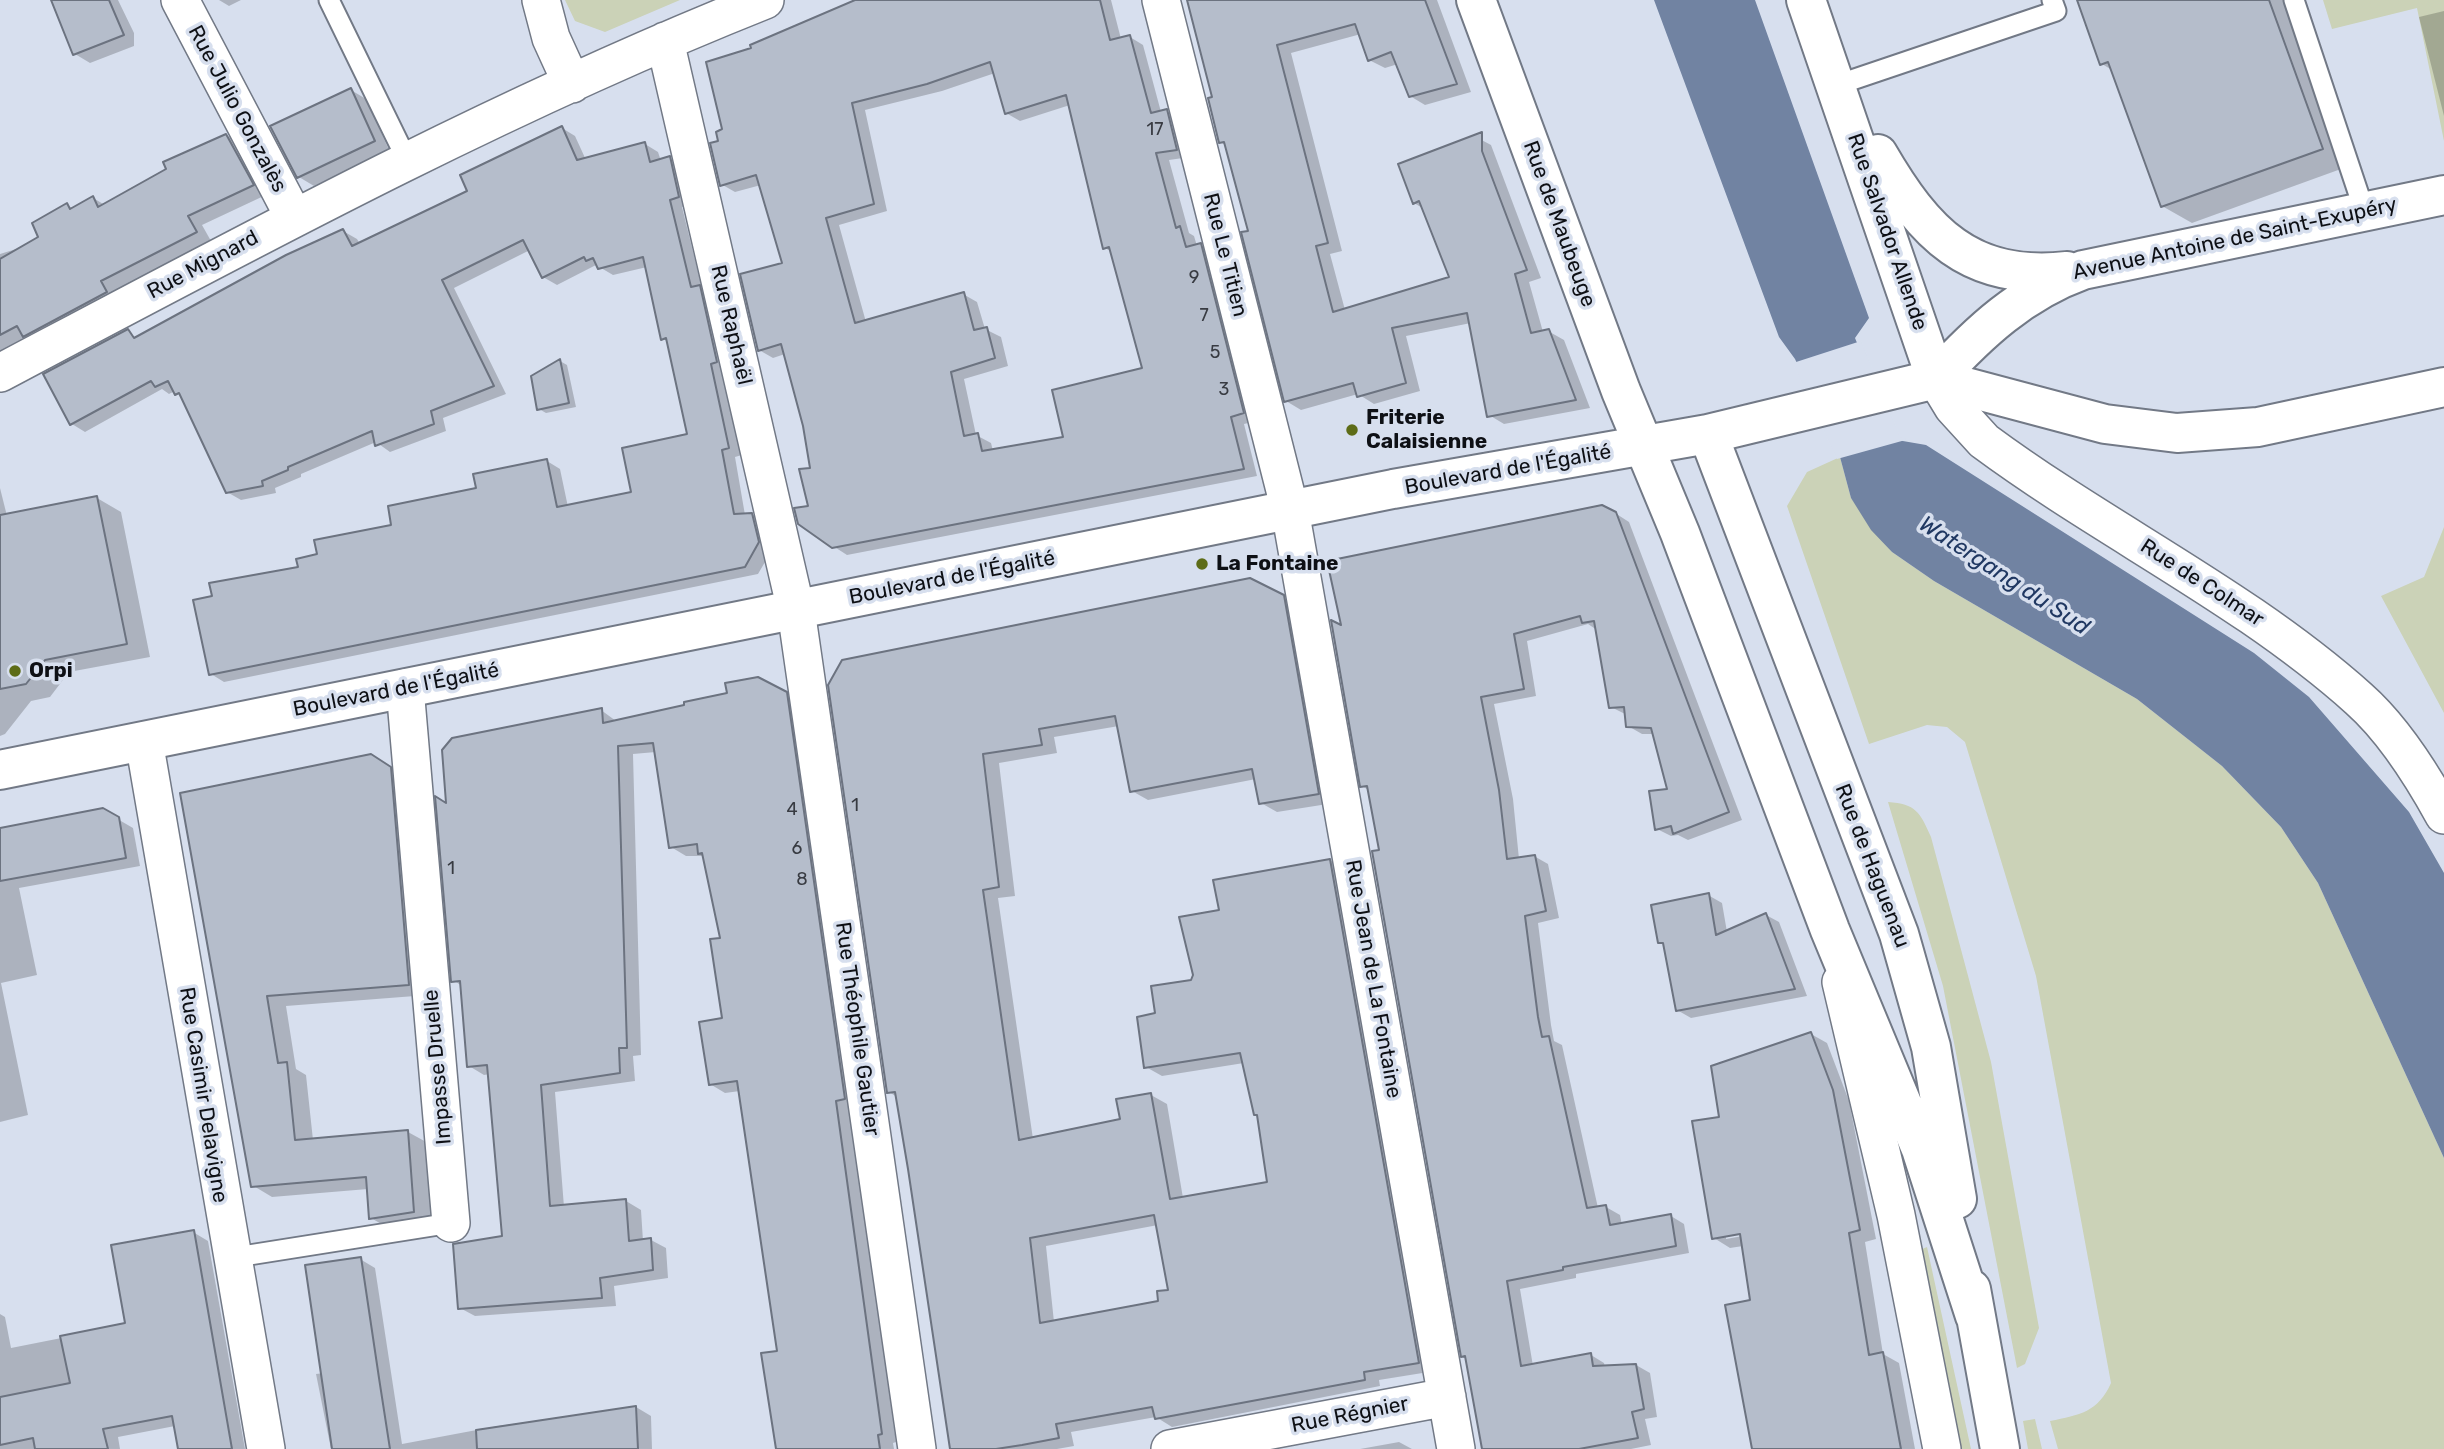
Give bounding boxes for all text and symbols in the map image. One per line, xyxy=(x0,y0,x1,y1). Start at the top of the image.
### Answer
street label: Rue Julio Gonzalès xyxy=(182,21,292,197)
house number: 17 xyxy=(1147,119,1163,141)
street label: Rue Salvador Allende xyxy=(1841,130,1933,334)
street label: Rue de Maubeuge xyxy=(1517,138,1601,310)
street label: Rue Le Titien xyxy=(1197,190,1253,320)
street label: Avenue Antoine de Saint-Exupéry xyxy=(2071,192,2399,286)
street label: Rue Mignard xyxy=(143,225,263,305)
street label: Rue Raphaël xyxy=(705,263,757,387)
house number: 9 xyxy=(1189,267,1199,289)
house number: 7 xyxy=(1199,305,1209,327)
house number: 5 xyxy=(1210,342,1220,364)
house number: 3 xyxy=(1219,379,1229,401)
place label: Friterie Calaisienne xyxy=(1366,405,1487,455)
marker: Friterie Calaisienne xyxy=(1344,422,1360,438)
street label: Boulevard de l'Égalité xyxy=(1403,439,1613,501)
water label: Watergang du Sud xyxy=(1914,511,2094,641)
street label: Rue de Colmar xyxy=(2136,534,2268,632)
street label: Boulevard de l'Égalité xyxy=(847,546,1057,610)
place label: La Fontaine xyxy=(1216,551,1339,577)
marker: La Fontaine xyxy=(1194,556,1210,572)
place label: Orpi xyxy=(29,658,73,684)
street label: Boulevard de l'Égalité xyxy=(291,658,501,722)
marker: Orpi xyxy=(7,663,23,679)
street label: Rue de Haguenau xyxy=(1829,781,1915,951)
house number: 1 xyxy=(851,795,859,817)
house number: 4 xyxy=(786,799,798,821)
house number: 6 xyxy=(792,838,802,860)
house number: 1 xyxy=(447,858,455,880)
street label: Rue Jean de La Fontaine xyxy=(1340,858,1406,1100)
house number: 8 xyxy=(796,869,808,891)
street label: Rue Théophile Gautier xyxy=(830,920,884,1138)
street label: Rue Casimir Delavigne xyxy=(174,985,232,1205)
street label: Impasse Druelle xyxy=(419,988,457,1146)
street label: Rue Régnier xyxy=(1289,1391,1411,1439)

